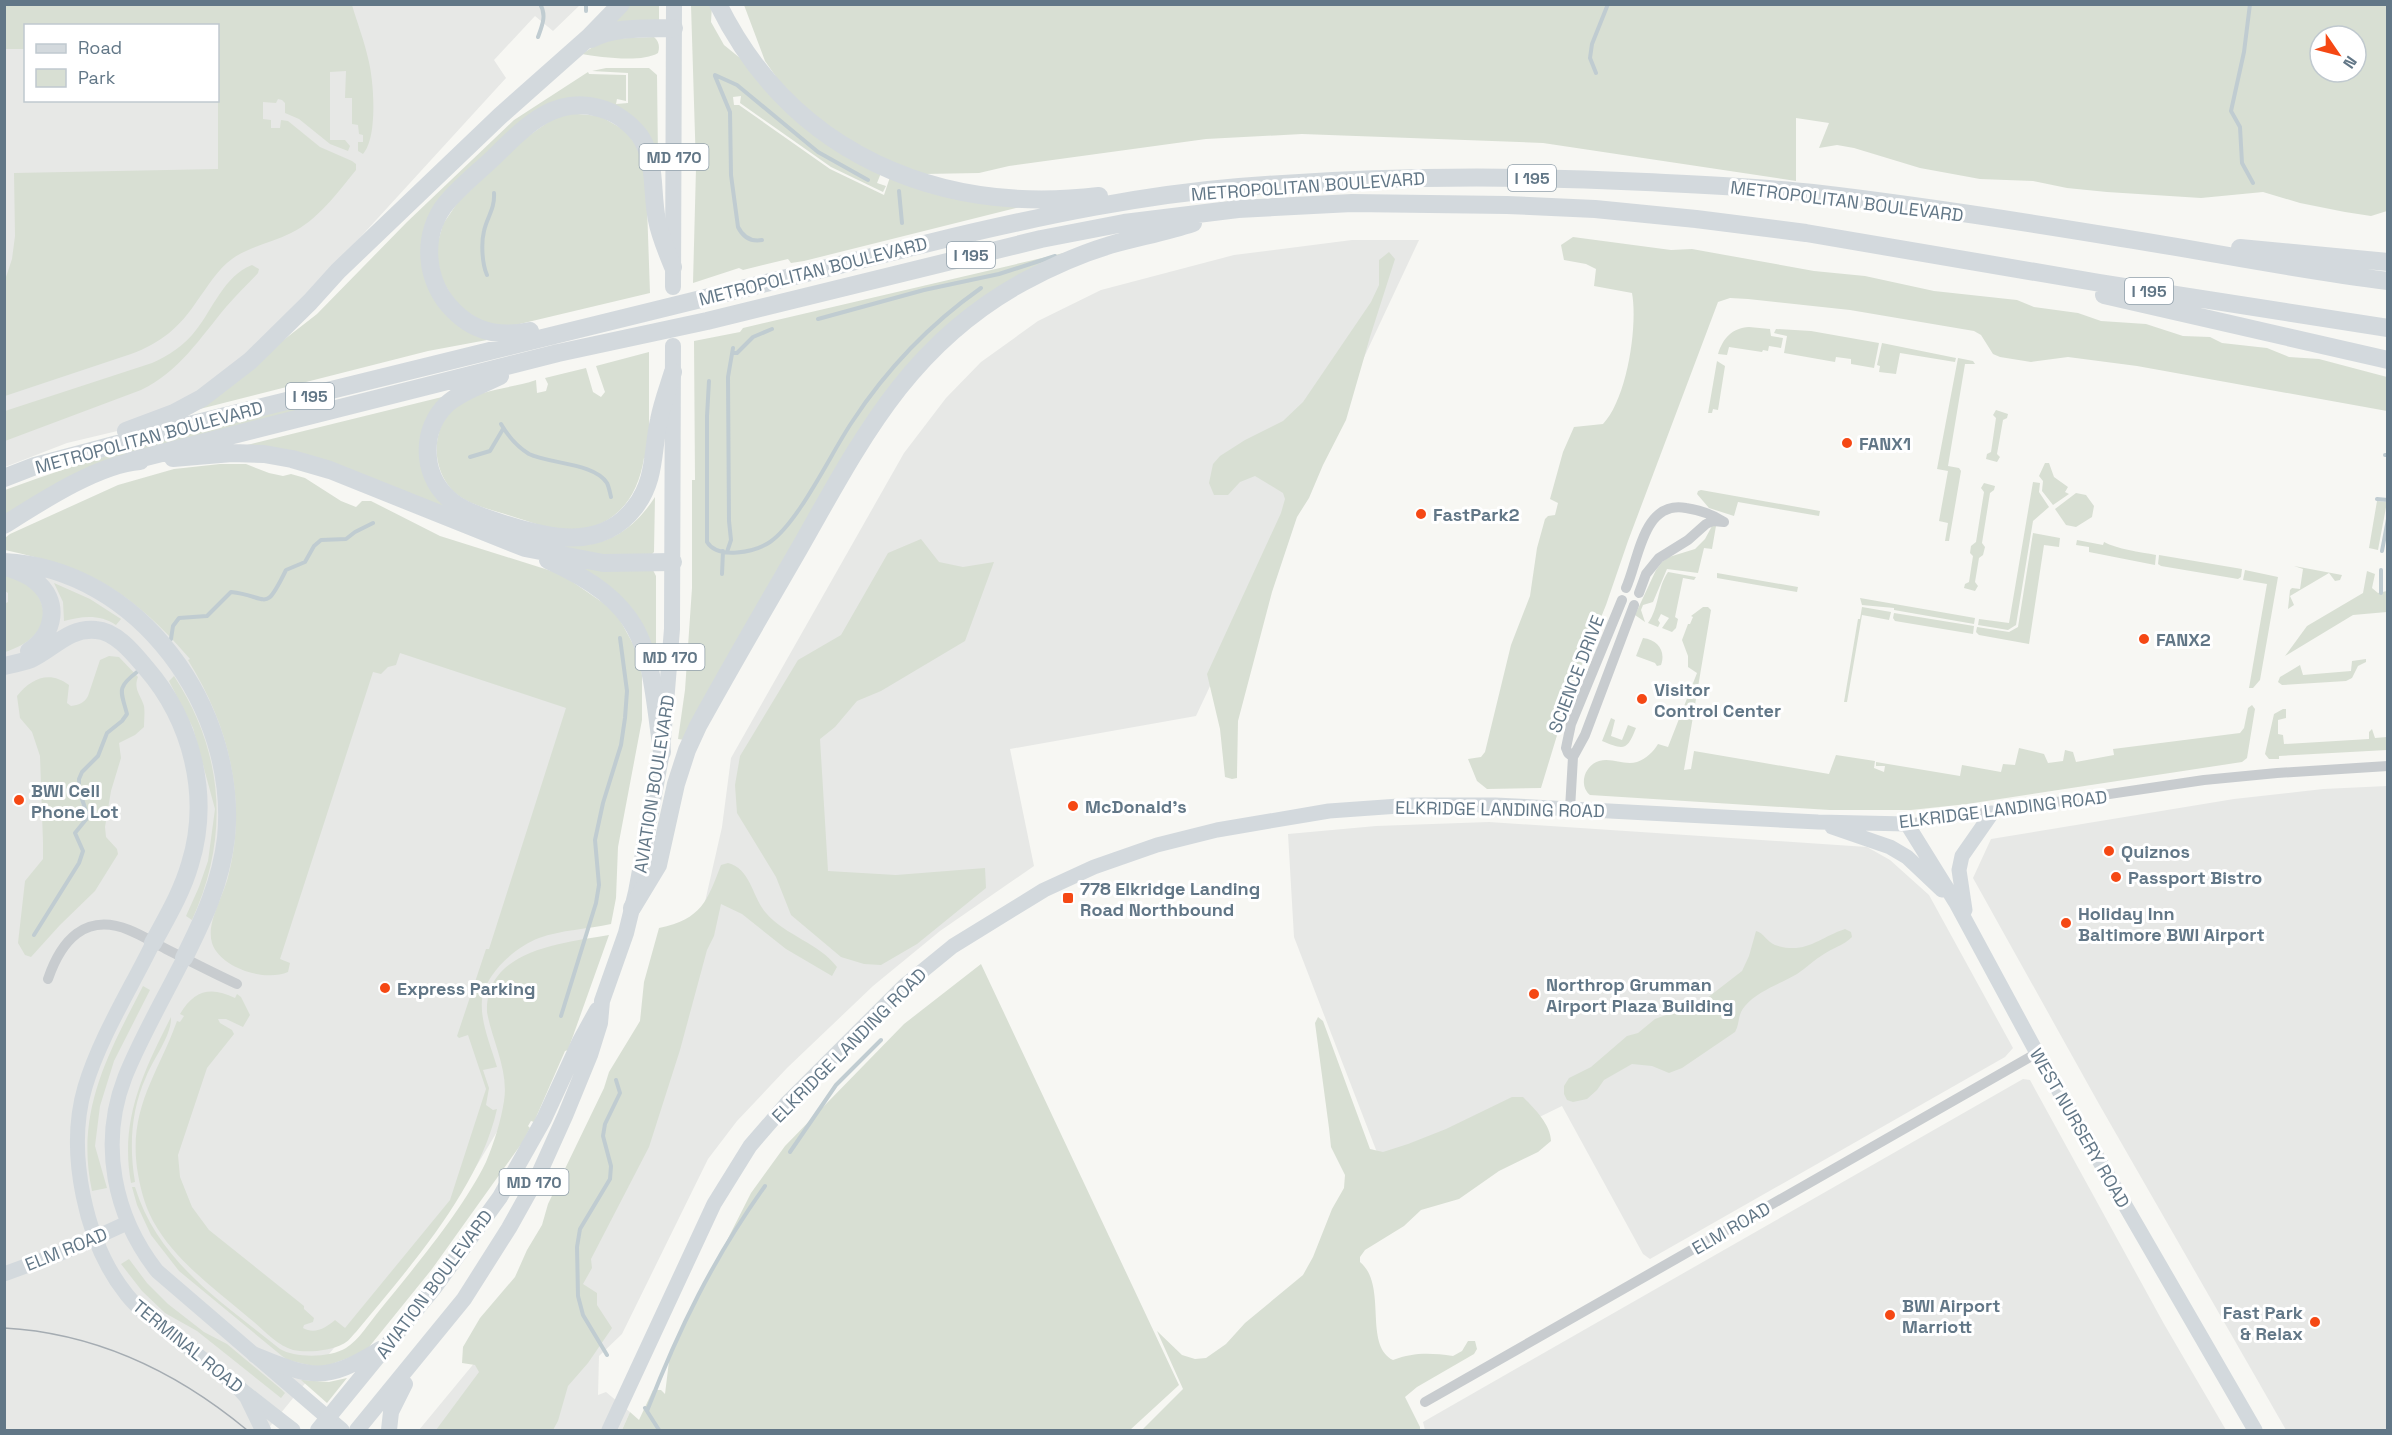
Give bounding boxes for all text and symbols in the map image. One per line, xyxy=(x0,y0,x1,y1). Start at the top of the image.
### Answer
legend xyxy=(24,24,219,102)
north arrow xyxy=(2308,24,2368,84)
text: Road xyxy=(78,36,122,59)
text: N xyxy=(2338,52,2362,73)
text: Park xyxy=(78,66,116,89)
road number: MD 170 xyxy=(640,144,708,170)
road number: I 195 xyxy=(1508,165,1556,191)
street label: METROPOLITAN BOULEVARD xyxy=(1190,166,1426,206)
street label: METROPOLITAN BOULEVARD xyxy=(1729,175,1965,227)
street label: METROPOLITAN BOULEVARD xyxy=(696,231,930,311)
road number: I 195 xyxy=(947,242,995,268)
road number: I 195 xyxy=(2125,278,2173,304)
road number: I 195 xyxy=(286,383,334,409)
street label: METROPOLITAN BOULEVARD xyxy=(33,396,265,478)
place label: FANX1 xyxy=(1859,432,1911,455)
marker: FANX1 xyxy=(1840,436,1854,450)
place label: FastPark2 xyxy=(1433,503,1520,526)
marker: FastPark2 xyxy=(1414,507,1428,521)
street label: SCIENCE DRIVE xyxy=(1543,612,1609,736)
place label: FANX2 xyxy=(2156,628,2211,651)
marker: FANX2 xyxy=(2137,632,2151,646)
road number: MD 170 xyxy=(636,644,704,670)
place label: Visitor Control Center xyxy=(1654,678,1781,722)
marker: Visitor Control Center xyxy=(1635,692,1649,706)
street label: AVIATION BOULEVARD xyxy=(629,693,679,875)
place label: BWI Cell Phone Lot xyxy=(31,779,119,823)
street label: ELKRIDGE LANDING ROAD xyxy=(1898,785,2108,833)
marker: BWI Cell Phone Lot xyxy=(12,793,26,807)
place label: McDonald's xyxy=(1085,795,1187,818)
street label: ELKRIDGE LANDING ROAD xyxy=(1395,796,1605,822)
marker: McDonald's xyxy=(1066,799,1080,813)
place label: Quiznos xyxy=(2121,840,2190,863)
marker: Quiznos xyxy=(2102,844,2116,858)
place label: Passport Bistro xyxy=(2128,866,2262,889)
marker: Passport Bistro xyxy=(2109,870,2123,884)
place label: 778 Elkridge Landing Road Northbound xyxy=(1080,877,1260,921)
marker: 778 Elkridge Landing Road Northbound xyxy=(1061,891,1075,905)
place label: Holiday Inn Baltimore BWI Airport xyxy=(2078,902,2265,946)
marker: Holiday Inn Baltimore BWI Airport xyxy=(2059,916,2073,930)
street label: ELKRIDGE LANDING ROAD xyxy=(767,963,931,1127)
place label: Northrop Grumman Airport Plaza Building xyxy=(1546,973,1734,1017)
place label: Express Parking xyxy=(397,977,535,1000)
marker: Express Parking xyxy=(378,981,392,995)
marker: Northrop Grumman Airport Plaza Building xyxy=(1527,987,1541,1001)
street label: WEST NURSERY ROAD xyxy=(2025,1044,2135,1212)
road number: MD 170 xyxy=(500,1169,568,1195)
street label: ELM ROAD xyxy=(1688,1196,1774,1260)
street label: AVIATION BOULEVARD xyxy=(371,1205,497,1363)
street label: ELM ROAD xyxy=(22,1222,110,1276)
street label: TERMINAL ROAD xyxy=(128,1294,248,1398)
place label: BWI Airport Marriott xyxy=(1902,1294,2000,1338)
place label: Fast Park & Relax xyxy=(2223,1301,2303,1345)
marker: BWI Airport Marriott xyxy=(1883,1308,1897,1322)
marker: Fast Park & Relax xyxy=(2308,1315,2322,1329)

